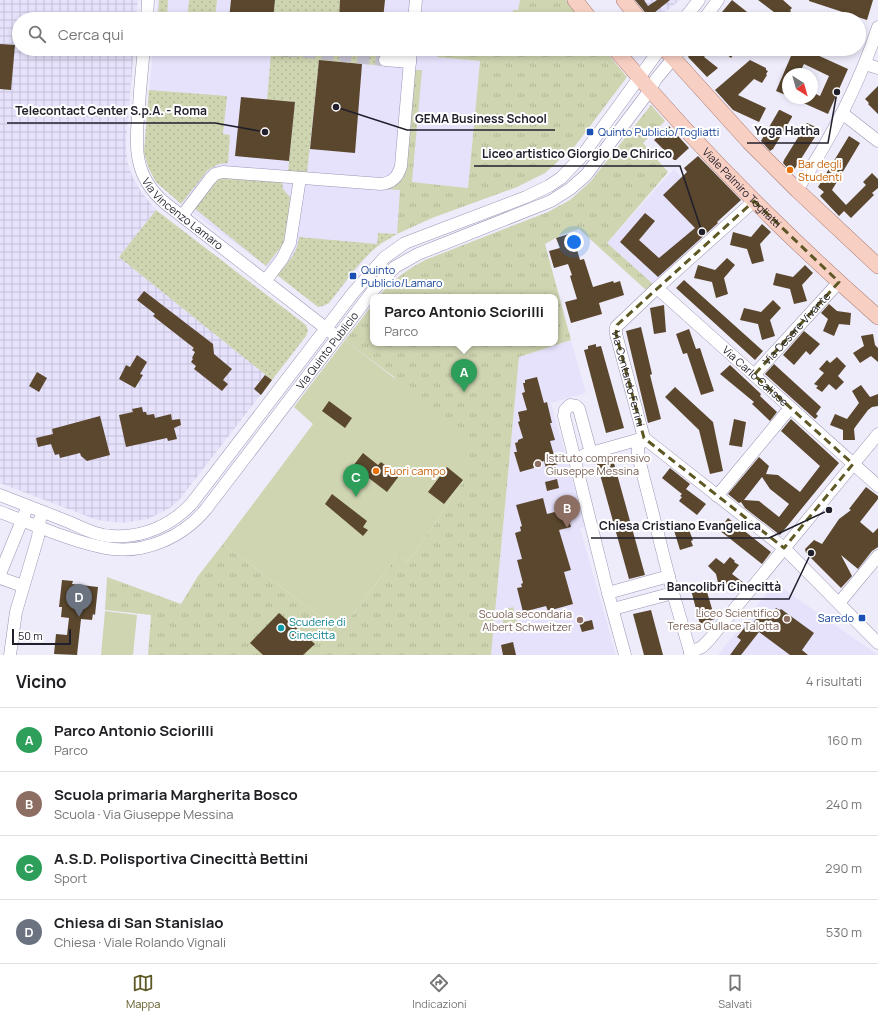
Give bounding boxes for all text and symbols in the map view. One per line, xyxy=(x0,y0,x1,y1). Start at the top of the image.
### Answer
search box xyxy=(12,12,866,56)
icon: search xyxy=(26,23,48,45)
text: Cerca qui xyxy=(58,24,124,45)
north arrow xyxy=(782,68,818,104)
callout: Telecontact Center S.p.A. - Roma xyxy=(7,99,215,123)
text: Telecontact Center S.p.A. - Roma xyxy=(15,102,207,119)
callout: GEMA Business School xyxy=(407,106,555,130)
text: GEMA Business School xyxy=(415,110,547,127)
callout: Yoga Hatha xyxy=(747,119,828,143)
text: Yoga Hatha xyxy=(754,122,820,139)
place label: Quinto Publicio/Togliatti xyxy=(598,124,719,139)
marker: Quinto Publicio/Togliatti xyxy=(585,127,595,137)
callout: Liceo artistico Giorgio De Chirico xyxy=(474,142,680,166)
street label: Viale Palmiro Togliatti xyxy=(699,144,785,231)
text: Liceo artistico Giorgio De Chirico xyxy=(482,145,672,162)
place label: Bar degli Studenti xyxy=(798,156,842,184)
marker: Bar degli Studenti xyxy=(785,165,795,175)
street label: Via Vincenzo Lamaro xyxy=(139,175,227,253)
your location xyxy=(564,232,584,252)
place label: Quinto Publicio/Lamaro xyxy=(361,262,443,290)
marker: Quinto Publicio/Lamaro xyxy=(348,271,358,281)
street label: Via Cesare Vivante xyxy=(759,288,834,368)
popup xyxy=(370,294,558,346)
text: Parco Antonio Sciorilli xyxy=(384,301,544,322)
street label: Via Quinto Publicio xyxy=(292,308,362,392)
text: Parco xyxy=(384,322,418,340)
street label: Via Contardo Ferrini xyxy=(609,330,649,428)
street label: Via Carlo Calisse xyxy=(719,342,792,410)
pin: A xyxy=(451,359,477,392)
place label: Istituto comprensivo Giuseppe Messina xyxy=(546,450,651,478)
marker: Istituto comprensivo Giuseppe Messina xyxy=(533,459,543,469)
place label: Fuori campo xyxy=(384,463,446,478)
pin: C xyxy=(343,464,369,497)
marker: Fuori campo xyxy=(371,466,381,476)
pin: B xyxy=(554,495,580,528)
callout: Chiesa Cristiano Evangelica xyxy=(591,514,769,538)
text: Chiesa Cristiano Evangelica xyxy=(599,517,761,534)
callout: Bancolibri Cinecittà xyxy=(659,575,789,599)
text: Bancolibri Cinecittà xyxy=(667,578,781,595)
pin: D xyxy=(66,584,92,617)
place label: Liceo Scientifico Teresa Gullace Talotta xyxy=(667,605,779,633)
place label: Scuola secondaria Albert Schweitzer xyxy=(479,606,572,634)
place label: Saredo xyxy=(818,610,854,625)
marker: Saredo xyxy=(857,613,867,623)
place label: Scuderie di Cinecitta xyxy=(289,614,346,642)
marker: Liceo Scientifico Teresa Gullace Talotta xyxy=(782,614,792,624)
marker: Scuola secondaria Albert Schweitzer xyxy=(575,615,585,625)
marker: Scuderie di Cinecitta xyxy=(276,623,286,633)
scale bar xyxy=(12,627,71,646)
text: 50 m xyxy=(18,628,43,643)
text: Vicino xyxy=(16,670,67,693)
text: 4 risultati xyxy=(806,672,862,690)
text: Parco Antonio Sciorilli xyxy=(54,720,214,741)
text: A xyxy=(25,731,33,749)
text: 160 m xyxy=(827,731,862,749)
text: Parco xyxy=(54,741,88,759)
text: Scuola primaria Margherita Bosco xyxy=(54,784,298,805)
text: B xyxy=(25,795,33,813)
text: 240 m xyxy=(826,795,862,813)
text: Scuola · Via Giuseppe Messina xyxy=(54,805,233,823)
text: A.S.D. Polisportiva Cinecittà Bettini xyxy=(54,848,308,869)
text: C xyxy=(24,859,34,877)
text: 290 m xyxy=(825,859,862,877)
text: Sport xyxy=(54,869,87,887)
text: Chiesa di San Stanislao xyxy=(54,912,224,933)
text: D xyxy=(24,923,34,941)
text: 530 m xyxy=(826,923,862,941)
text: Chiesa · Viale Rolando Vignali xyxy=(54,933,226,951)
tab: Mappa xyxy=(126,972,160,1011)
tab: Indicazioni xyxy=(412,972,467,1011)
tab: Salvati xyxy=(718,972,752,1011)

